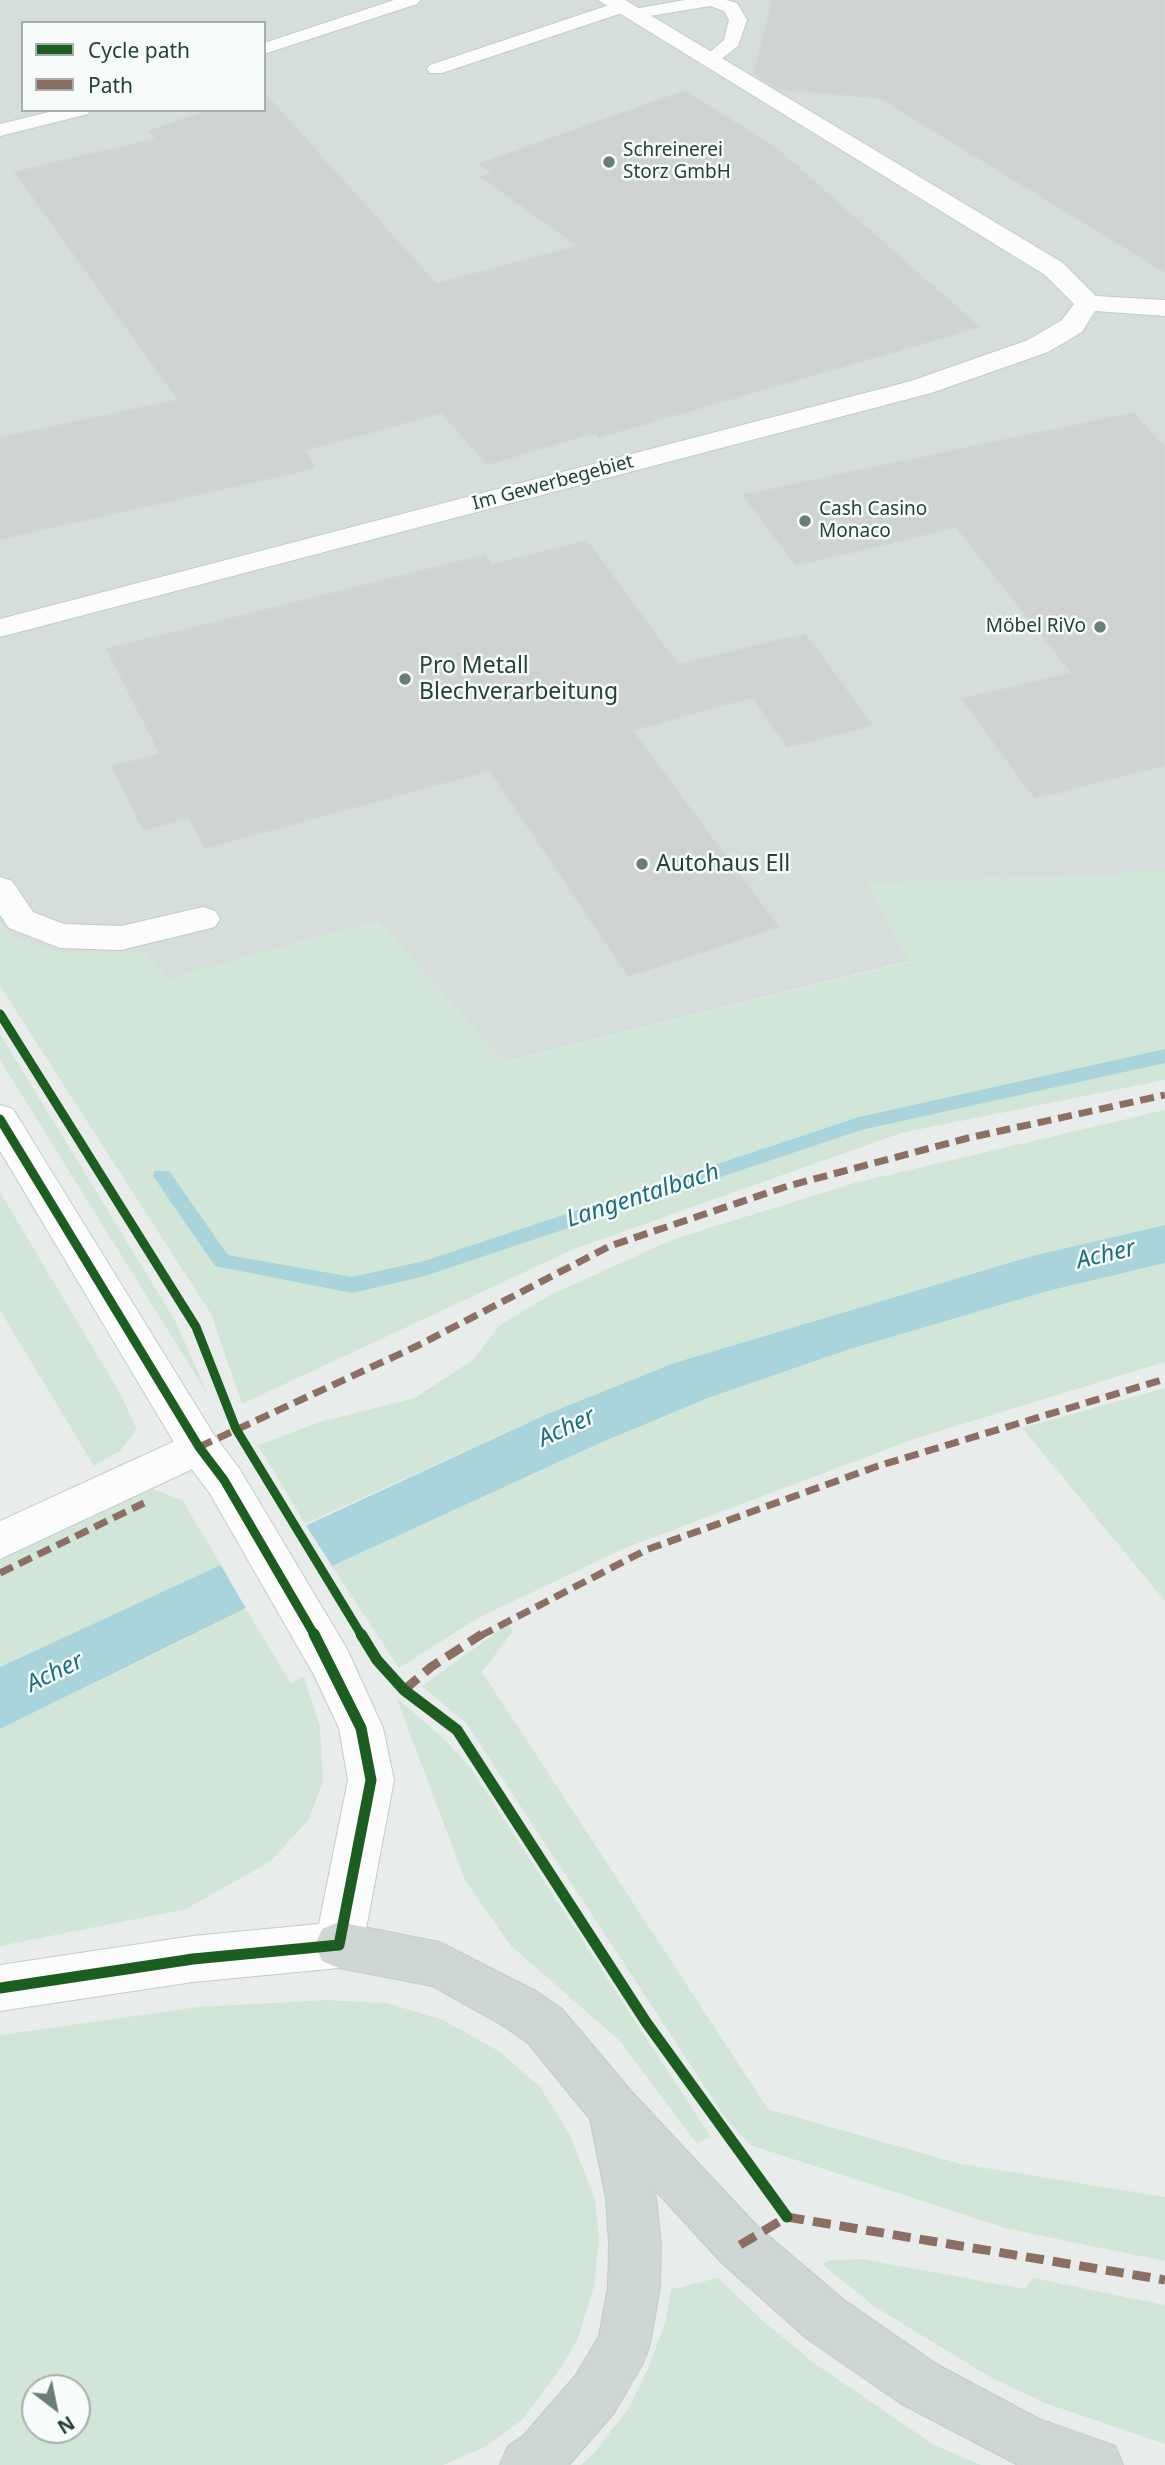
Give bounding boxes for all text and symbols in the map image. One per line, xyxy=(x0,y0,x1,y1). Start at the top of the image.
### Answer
legend xyxy=(21,21,266,112)
text: Cycle path xyxy=(88,36,190,64)
text: Path xyxy=(88,71,133,99)
place label: Schreinerei Storz GmbH xyxy=(623,140,731,184)
marker: Schreinerei Storz GmbH xyxy=(601,154,617,170)
street label: Im Gewerbegebiet xyxy=(470,451,636,515)
place label: Cash Casino Monaco xyxy=(819,499,927,543)
marker: Cash Casino Monaco xyxy=(797,513,813,529)
place label: Möbel RiVo xyxy=(986,616,1086,638)
marker: Möbel RiVo xyxy=(1092,619,1108,635)
place label: Pro Metall Blechverarbeitung xyxy=(419,652,618,706)
marker: Pro Metall Blechverarbeitung xyxy=(397,671,413,687)
place label: Autohaus Ell xyxy=(656,850,790,878)
marker: Autohaus Ell xyxy=(634,856,650,872)
water label: Langentalbach xyxy=(563,1158,723,1234)
water label: Acher xyxy=(1074,1234,1138,1276)
water label: Acher xyxy=(534,1402,600,1454)
water label: Acher xyxy=(22,1647,88,1699)
north arrow xyxy=(21,2374,91,2444)
text: N xyxy=(53,2410,80,2440)

